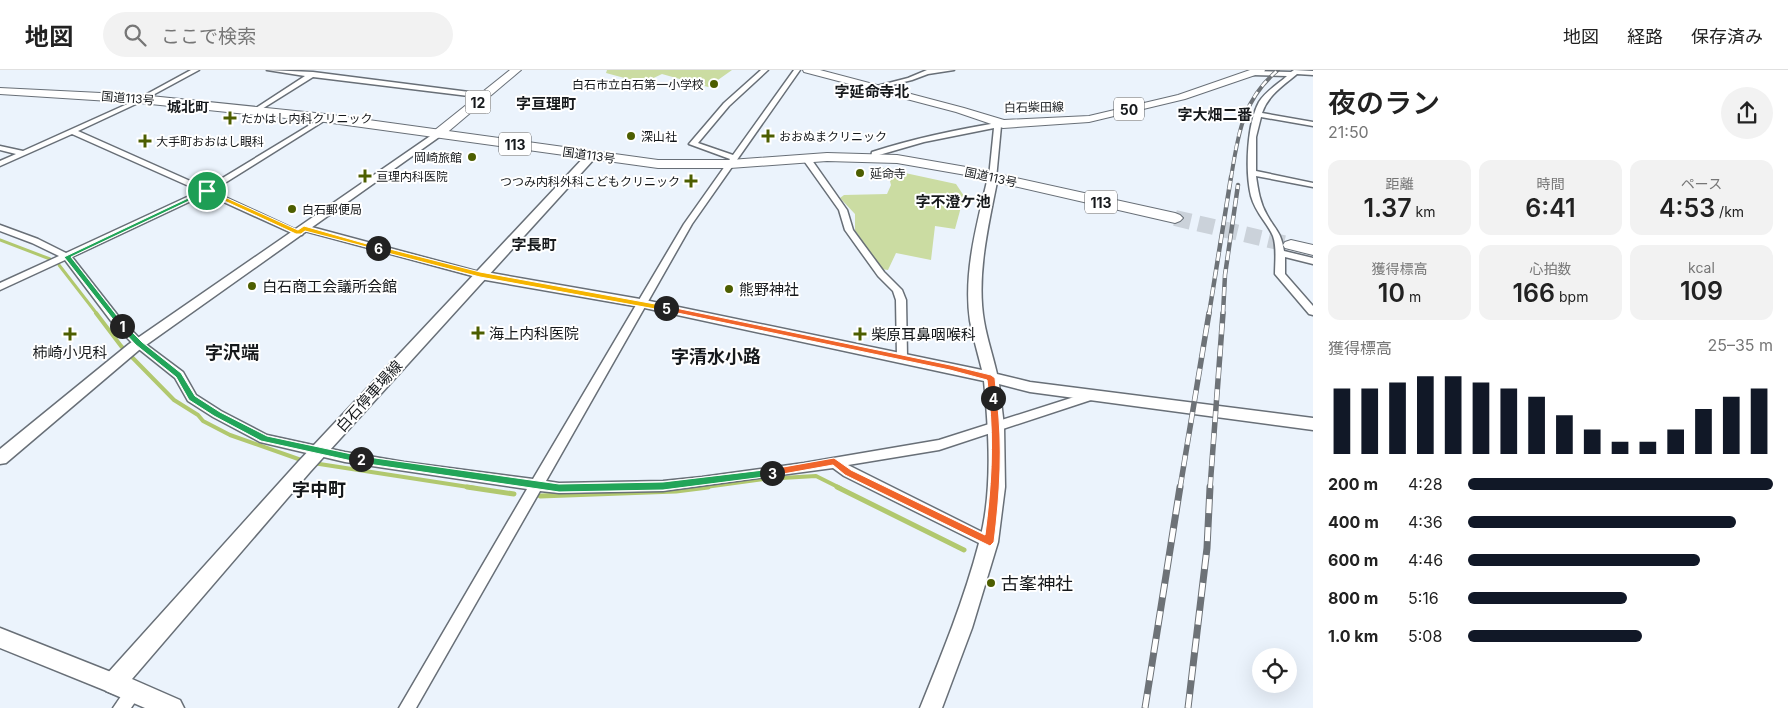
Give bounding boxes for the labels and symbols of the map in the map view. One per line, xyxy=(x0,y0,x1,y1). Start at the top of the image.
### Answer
place label: 白石市立白石第一小学校 xyxy=(572,77,704,92)
marker: 白石市立白石第一小学校 xyxy=(708,78,720,90)
district label: 字延命寺北 xyxy=(834,82,910,101)
street label: 国道113号 xyxy=(101,88,155,108)
road number: 12 xyxy=(466,91,490,114)
district label: 字亘理町 xyxy=(516,94,576,113)
district label: 城北町 xyxy=(167,98,209,115)
road number: 50 xyxy=(1114,98,1144,120)
street label: 白石柴田線 xyxy=(1004,99,1064,115)
district label: 字大畑二番 xyxy=(1177,105,1253,124)
marker: たかはし内科クリニック xyxy=(223,111,237,125)
place label: たかはし内科クリニック xyxy=(241,111,373,126)
place label: 深山社 xyxy=(641,129,677,144)
marker: おおぬまクリニック xyxy=(761,129,775,143)
place label: おおぬまクリニック xyxy=(779,129,887,144)
marker: 深山社 xyxy=(625,130,637,142)
road number: 113 xyxy=(499,132,531,156)
marker: 大手町おおはし眼科 xyxy=(138,134,152,148)
place label: 大手町おおはし眼科 xyxy=(156,134,264,149)
street label: 国道113号 xyxy=(562,144,616,166)
place label: 岡崎旅館 xyxy=(414,150,462,165)
marker: 岡崎旅館 xyxy=(466,151,478,163)
street label: 国道113号 xyxy=(963,164,1019,190)
place label: 延命寺 xyxy=(870,166,906,181)
marker: 延命寺 xyxy=(854,167,866,179)
marker: 亘理内科医院 xyxy=(358,169,372,183)
place label: 亘理内科医院 xyxy=(376,169,448,184)
pin xyxy=(186,170,228,212)
place label: つつみ内科外科こどもクリニック xyxy=(500,174,680,189)
marker: つつみ内科外科こどもクリニック xyxy=(684,174,698,188)
road number: 113 xyxy=(1085,190,1117,214)
district label: 字不澄ケ池 xyxy=(915,192,991,211)
place label: 白石郵便局 xyxy=(302,202,362,217)
marker: 白石郵便局 xyxy=(286,203,298,215)
district label: 字長町 xyxy=(511,235,557,254)
pin: 6 xyxy=(366,236,390,260)
place label: 白石商工会議所会館 xyxy=(262,277,397,296)
marker: 白石商工会議所会館 xyxy=(246,280,258,292)
place label: 熊野神社 xyxy=(739,280,799,299)
marker: 熊野神社 xyxy=(723,283,735,295)
pin: 5 xyxy=(654,296,678,320)
pin: 1 xyxy=(110,314,134,338)
place label: 海上内科医院 xyxy=(489,324,579,343)
place label: 柴原耳鼻咽喉科 xyxy=(871,325,976,344)
marker: 海上内科医院 xyxy=(471,326,485,340)
marker: 柿崎小児科 xyxy=(63,327,77,341)
marker: 柴原耳鼻咽喉科 xyxy=(853,327,867,341)
district label: 字沢端 xyxy=(205,342,259,363)
place label: 柿崎小児科 xyxy=(32,343,108,362)
district label: 字清水小路 xyxy=(671,346,761,367)
street label: 白石停車場線 xyxy=(332,356,406,436)
pin: 4 xyxy=(980,386,1006,410)
pin: 2 xyxy=(348,446,374,472)
pin: 3 xyxy=(760,460,784,486)
district label: 字中町 xyxy=(292,479,346,500)
place label: 古峯神社 xyxy=(1001,573,1073,594)
marker: 古峯神社 xyxy=(985,577,997,589)

